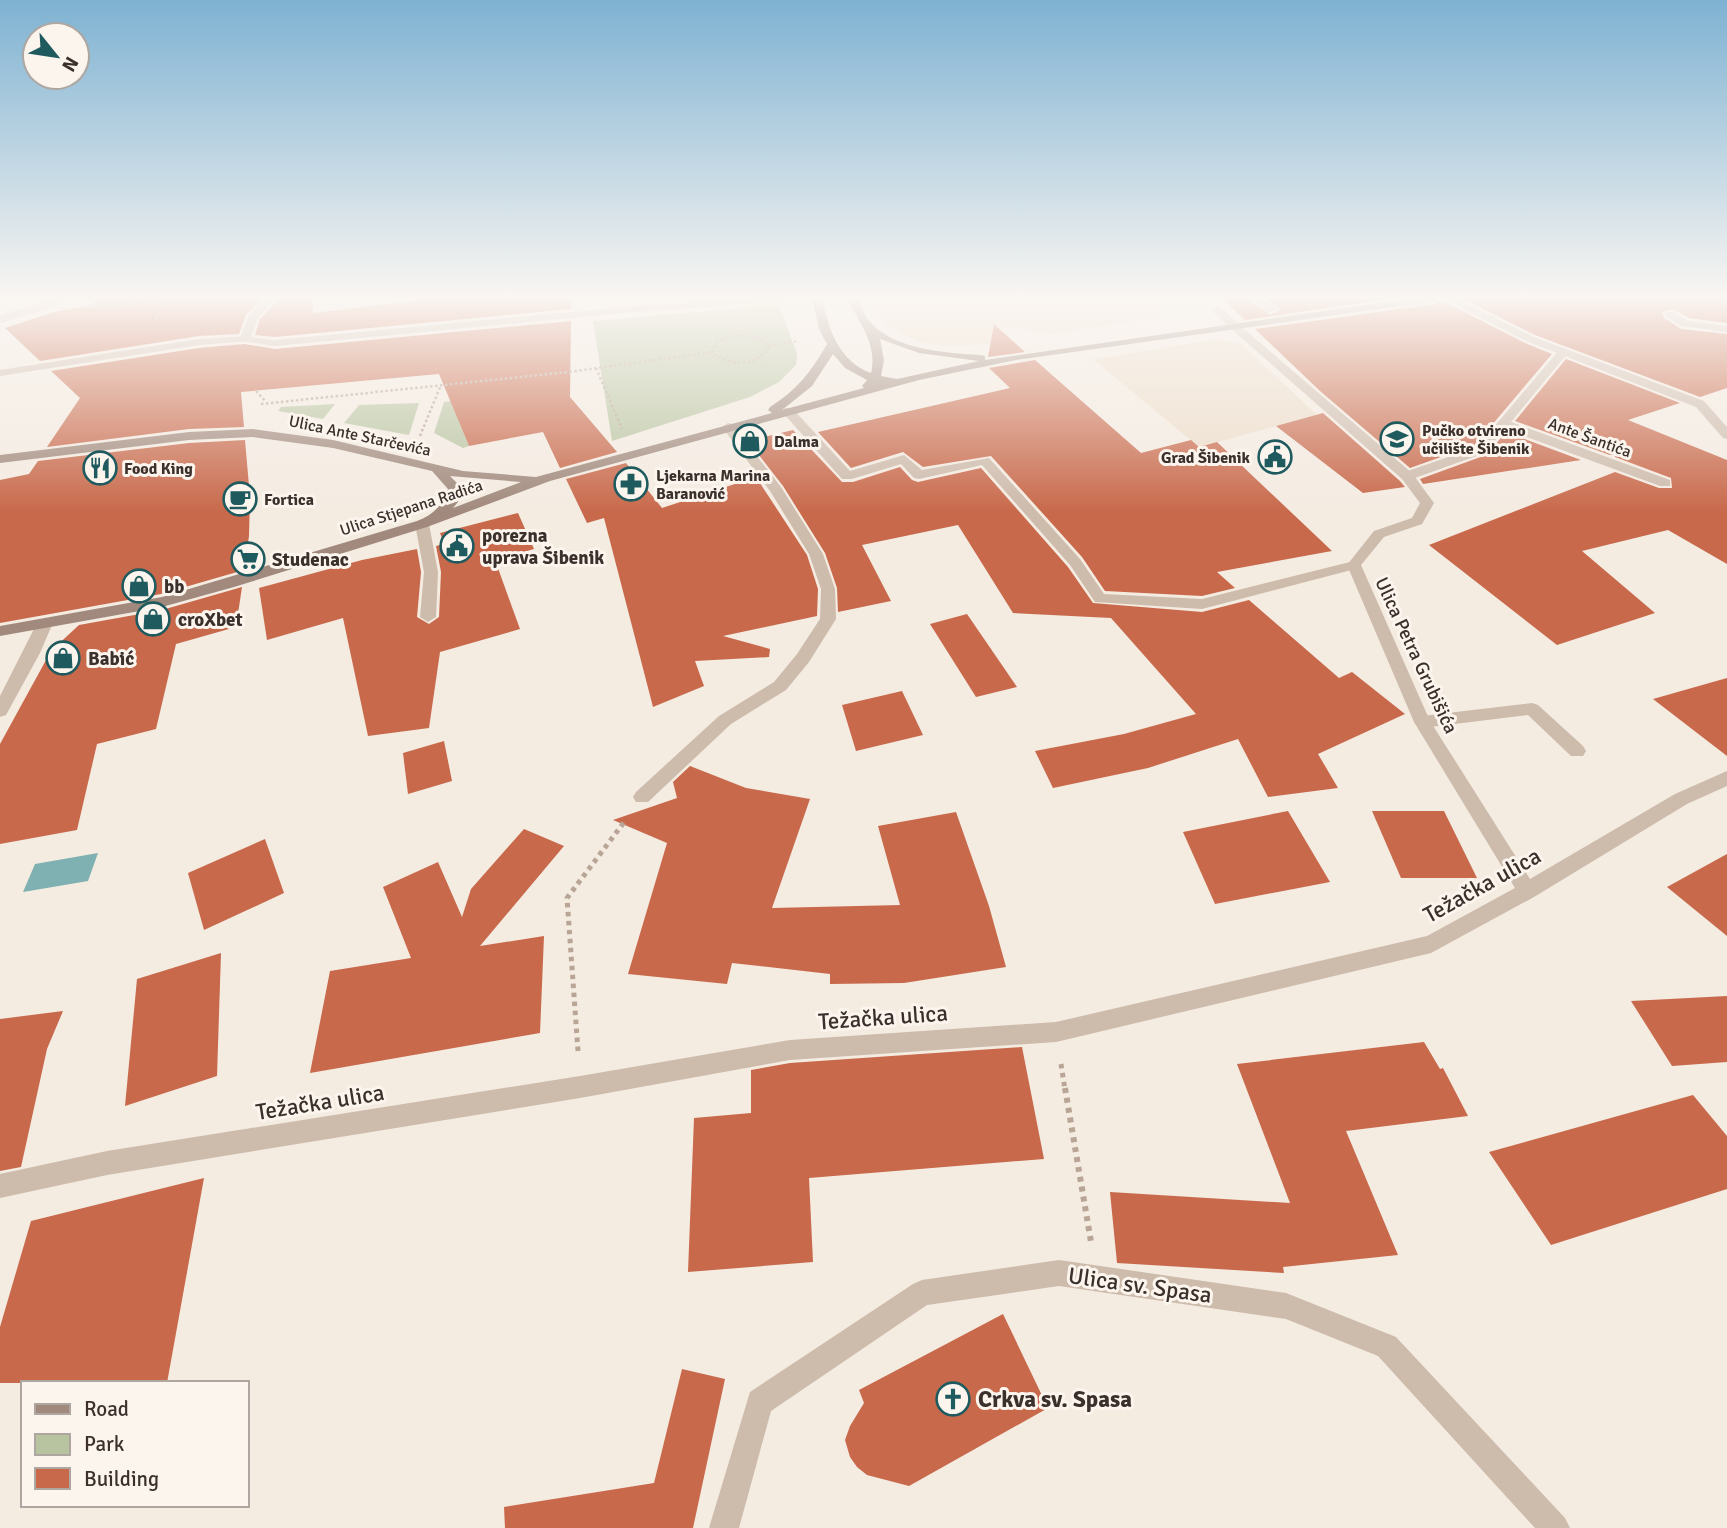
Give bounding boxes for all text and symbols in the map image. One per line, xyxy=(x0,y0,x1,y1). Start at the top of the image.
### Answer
north arrow xyxy=(21,21,91,91)
text: N xyxy=(56,52,84,76)
street label: Ulica Ante Starčevića xyxy=(287,411,433,461)
street label: Ante Šantića xyxy=(1545,414,1634,462)
school or university icon: Pučko otvireno učilište Šibenik xyxy=(1378,420,1416,458)
place label: Pučko otvireno učilište Šibenik xyxy=(1422,421,1530,459)
shop icon: Dalma xyxy=(731,422,769,460)
place label: Dalma xyxy=(774,432,819,452)
public building icon: Grad Šibenik xyxy=(1256,438,1294,476)
place label: Grad Šibenik xyxy=(1161,448,1251,468)
restaurant icon: Food King xyxy=(81,449,119,487)
place label: Food King xyxy=(124,459,193,479)
pharmacy icon: Ljekarna Marina Baranović xyxy=(612,465,650,503)
place label: Ljekarna Marina Baranović xyxy=(656,466,770,504)
street label: Ulica Stjepana Radića xyxy=(337,475,485,540)
cafe icon: Fortica xyxy=(221,480,259,518)
place label: Fortica xyxy=(264,490,314,510)
place label: porezna uprava Šibenik xyxy=(482,524,604,570)
public building icon: porezna uprava Šibenik xyxy=(438,527,476,565)
supermarket icon: Studenac xyxy=(229,540,267,578)
place label: Studenac xyxy=(272,548,349,572)
shop icon: bb xyxy=(120,567,158,605)
street label: Ulica Petra Grubišića xyxy=(1369,573,1463,738)
place label: bb xyxy=(164,575,184,599)
shop icon: croXbet xyxy=(134,600,172,638)
place label: croXbet xyxy=(178,608,243,632)
shop icon: Babić xyxy=(44,639,82,677)
place label: Babić xyxy=(88,647,134,671)
street label: Težačka ulica xyxy=(1418,841,1546,930)
street label: Težačka ulica xyxy=(817,999,949,1036)
street label: Težačka ulica xyxy=(254,1078,386,1127)
street label: Ulica sv. Spasa xyxy=(1066,1261,1214,1310)
church icon: Crkva sv. Spasa xyxy=(934,1380,972,1418)
legend xyxy=(21,1381,248,1507)
place label: Crkva sv. Spasa xyxy=(978,1385,1132,1414)
text: Road xyxy=(84,1396,129,1422)
text: Park xyxy=(84,1431,125,1457)
text: Building xyxy=(84,1466,159,1492)

